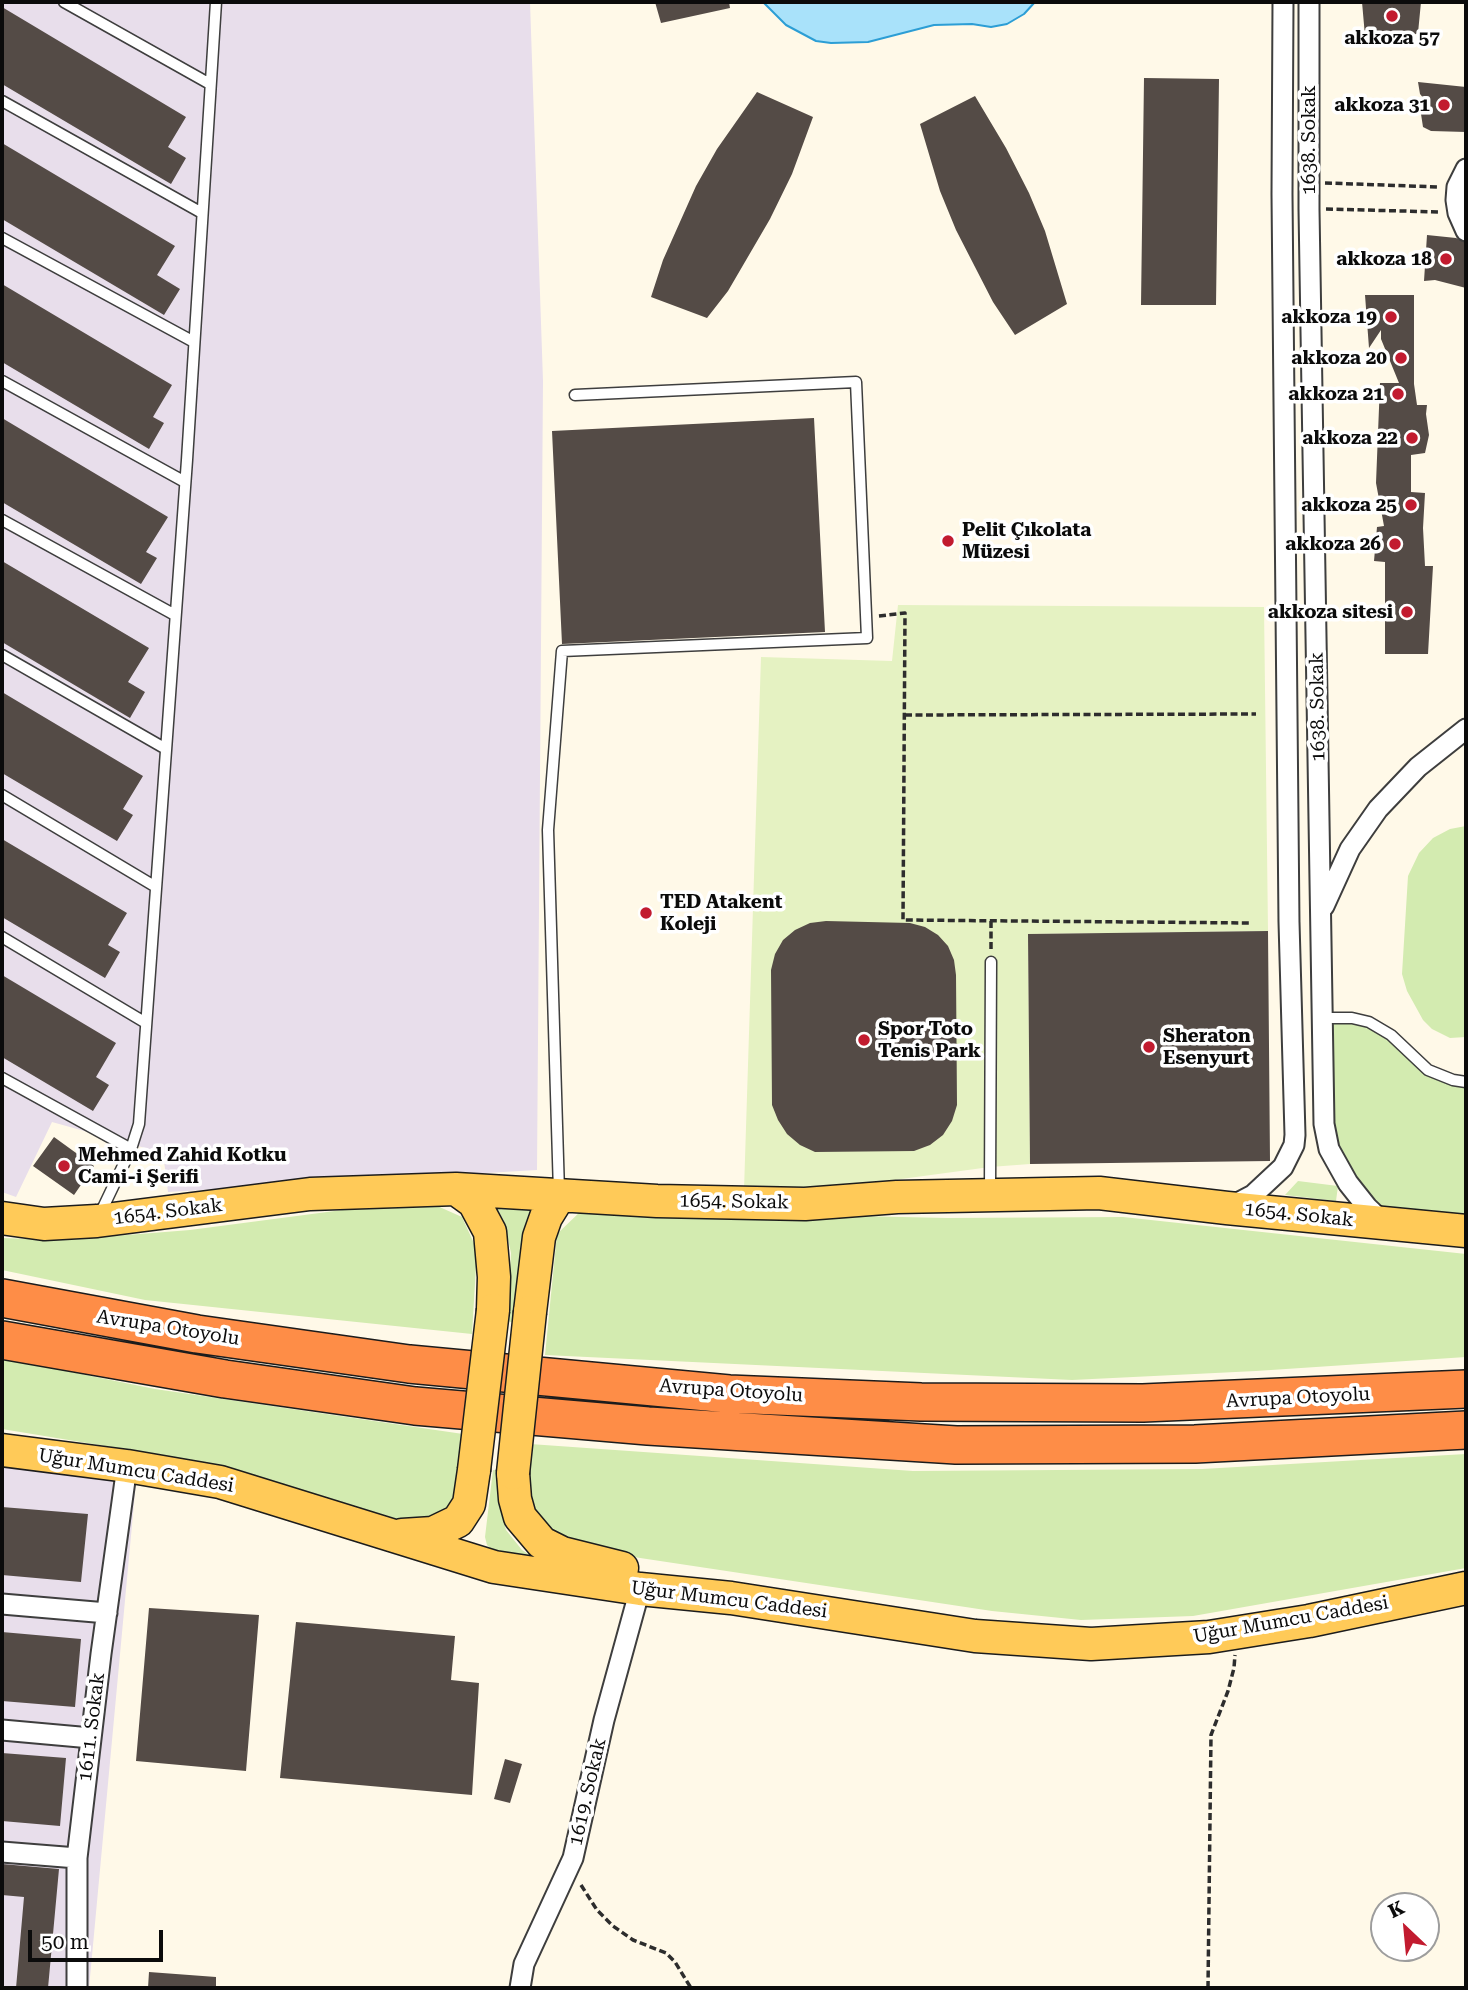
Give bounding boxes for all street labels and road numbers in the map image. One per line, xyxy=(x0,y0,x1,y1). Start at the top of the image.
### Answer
street label: 1638. Sokak xyxy=(1298,85,1320,195)
street label: 1638. Sokak xyxy=(1306,652,1330,762)
street label: 1654. Sokak xyxy=(679,1190,789,1214)
street label: 1654. Sokak xyxy=(112,1194,224,1230)
street label: 1654. Sokak xyxy=(1243,1198,1355,1232)
street label: Avrupa Otoyolu xyxy=(95,1305,241,1351)
street label: Avrupa Otoyolu xyxy=(658,1375,804,1407)
street label: Avrupa Otoyolu xyxy=(1225,1383,1371,1413)
street label: Uğur Mumcu Caddesi xyxy=(37,1444,235,1498)
street label: Uğur Mumcu Caddesi xyxy=(629,1577,829,1623)
street label: Uğur Mumcu Caddesi xyxy=(1192,1592,1390,1648)
street label: 1611. Sokak xyxy=(74,1671,110,1783)
street label: 1619. Sokak xyxy=(565,1736,611,1848)

